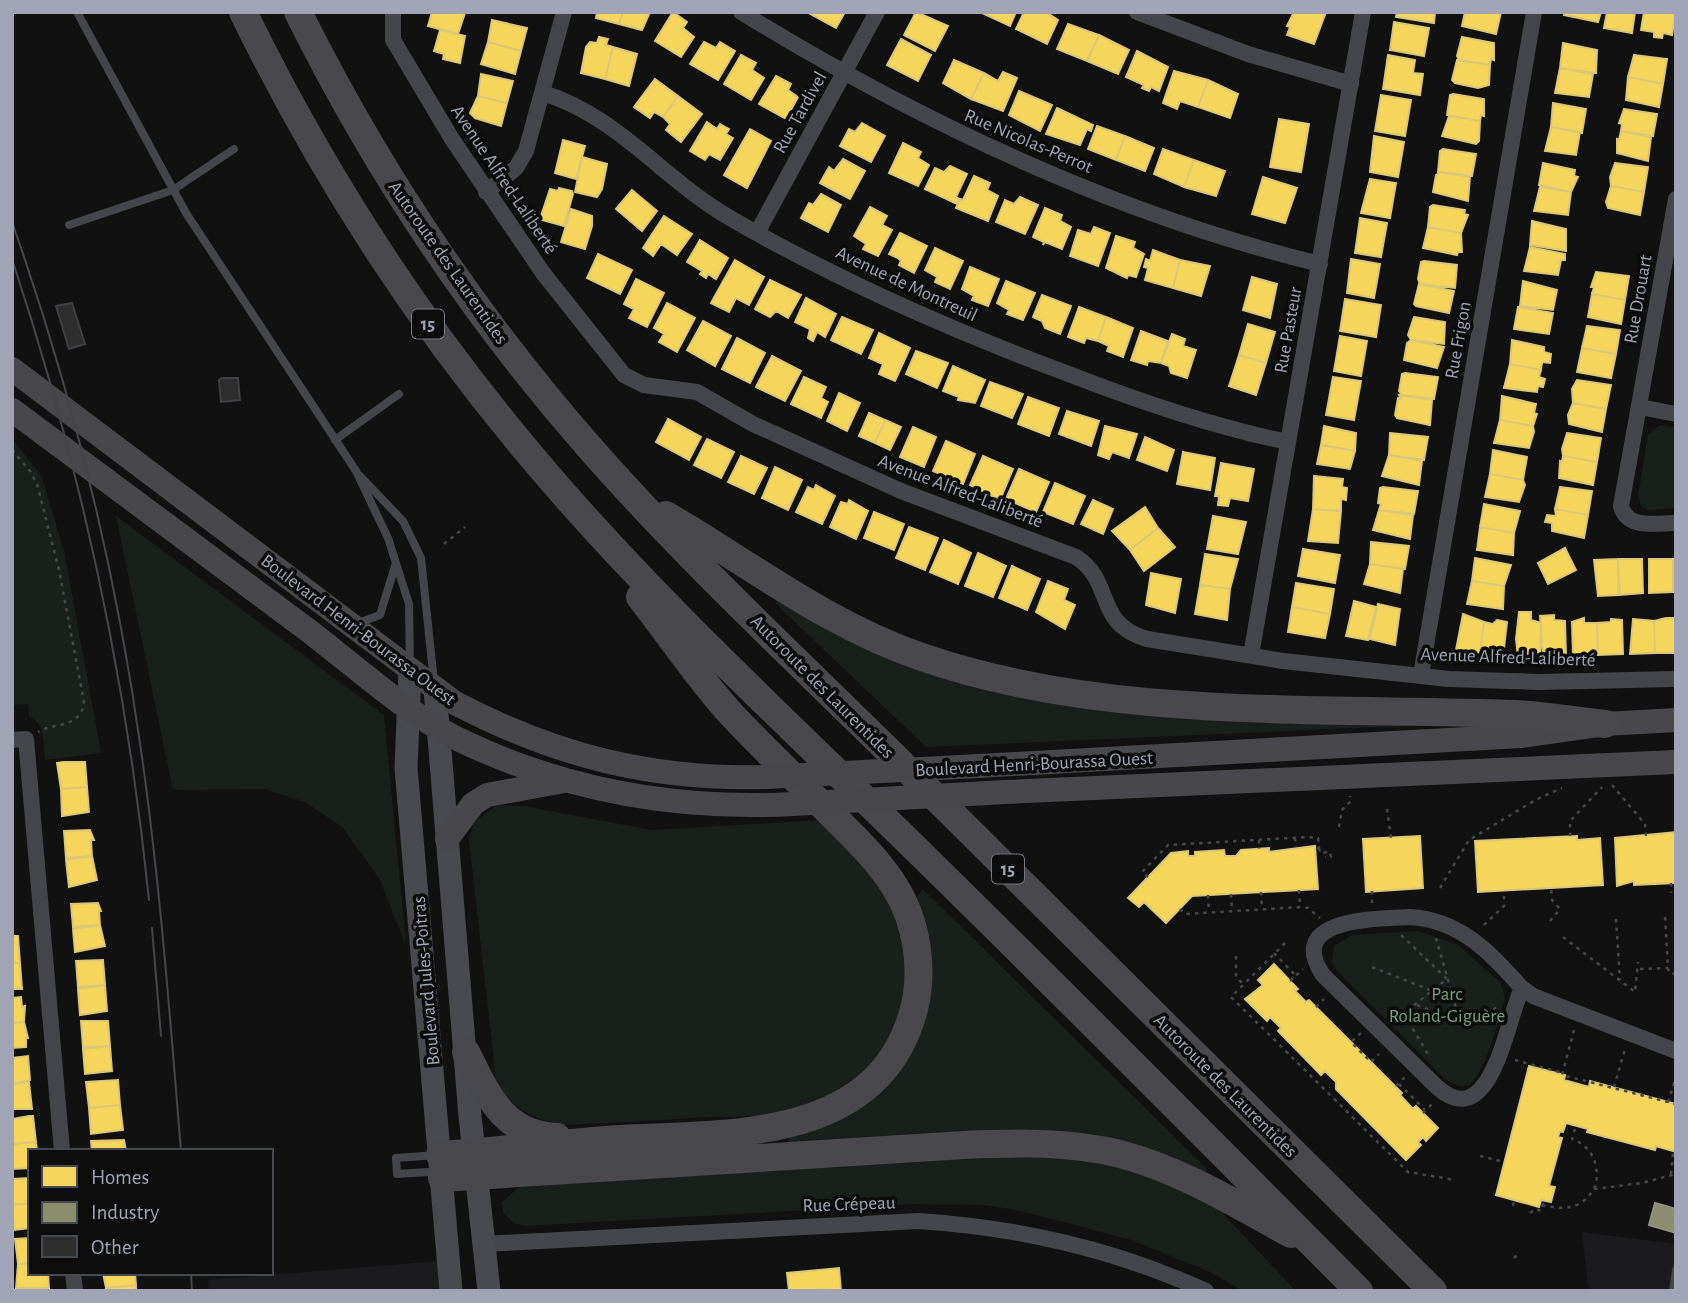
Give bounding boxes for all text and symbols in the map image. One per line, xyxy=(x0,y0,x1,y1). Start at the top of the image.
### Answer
street label: Rue Tardivel xyxy=(770,69,830,157)
street label: Avenue Alfred-Laliberté xyxy=(447,102,561,258)
street label: Rue Nicolas-Perrot xyxy=(962,106,1095,177)
street label: Autoroute des Laurentides xyxy=(384,178,511,348)
street label: Avenue de Montreuil xyxy=(833,243,980,325)
street label: Rue Drouart xyxy=(1621,253,1656,345)
street label: Rue Pasteur xyxy=(1272,286,1305,375)
street label: Rue Frigon xyxy=(1442,300,1475,380)
road number: 15 xyxy=(412,310,444,338)
street label: Avenue Alfred-Laliberté xyxy=(875,451,1046,532)
street label: Boulevard Henri-Bourassa Ouest xyxy=(257,551,459,709)
street label: Autoroute des Laurentides xyxy=(747,612,897,762)
street label: Avenue Alfred-Laliberté xyxy=(1420,645,1596,670)
street label: Boulevard Henri-Bourassa Ouest xyxy=(915,749,1153,780)
road number: 15 xyxy=(992,854,1024,884)
street label: Boulevard Jules-Poitras xyxy=(410,895,443,1066)
park label: Parc Roland-Giguère xyxy=(1389,985,1505,1026)
street label: Autoroute des Laurentides xyxy=(1150,1011,1300,1161)
legend xyxy=(28,1149,273,1275)
text: Homes xyxy=(91,1167,149,1188)
street label: Rue Crépeau xyxy=(802,1193,896,1216)
text: Industry xyxy=(91,1202,159,1223)
text: Other xyxy=(91,1237,139,1258)

